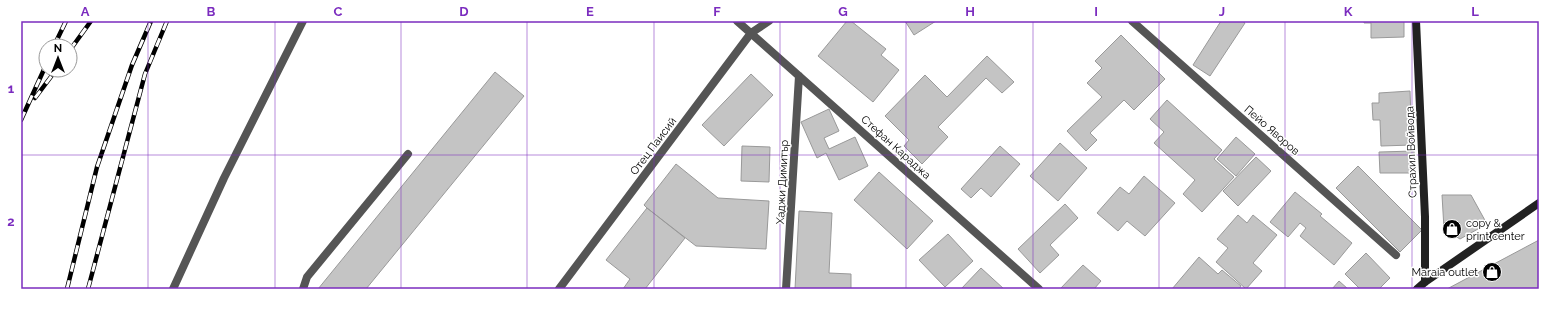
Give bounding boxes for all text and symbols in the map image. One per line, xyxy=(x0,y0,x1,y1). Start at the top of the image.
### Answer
text: A xyxy=(81,4,90,19)
text: B xyxy=(207,4,216,19)
text: C xyxy=(334,4,343,19)
text: D xyxy=(459,4,469,19)
text: E xyxy=(586,4,594,19)
text: F xyxy=(713,4,721,19)
text: G xyxy=(838,4,848,19)
text: H xyxy=(965,4,975,19)
text: I xyxy=(1094,4,1098,19)
text: J xyxy=(1219,4,1225,19)
text: K xyxy=(1344,4,1353,19)
text: L xyxy=(1471,4,1479,19)
north arrow xyxy=(38,38,78,78)
text: N xyxy=(54,42,62,55)
text: 1 xyxy=(8,81,15,96)
street label: Пейо Яворов xyxy=(1241,103,1302,158)
street label: Страхил Войвода xyxy=(1403,106,1420,198)
street label: Стефан Караджа xyxy=(858,113,933,182)
street label: Отец Паисий xyxy=(628,115,679,178)
street label: Хаджи Димитър xyxy=(774,139,791,225)
text: 2 xyxy=(7,214,15,229)
place label: copy & print center xyxy=(1466,217,1525,243)
shop icon: copy & print center xyxy=(1441,218,1463,240)
shop icon: Maraia outlet xyxy=(1481,261,1503,283)
place label: Maraia outlet xyxy=(1412,266,1478,279)

